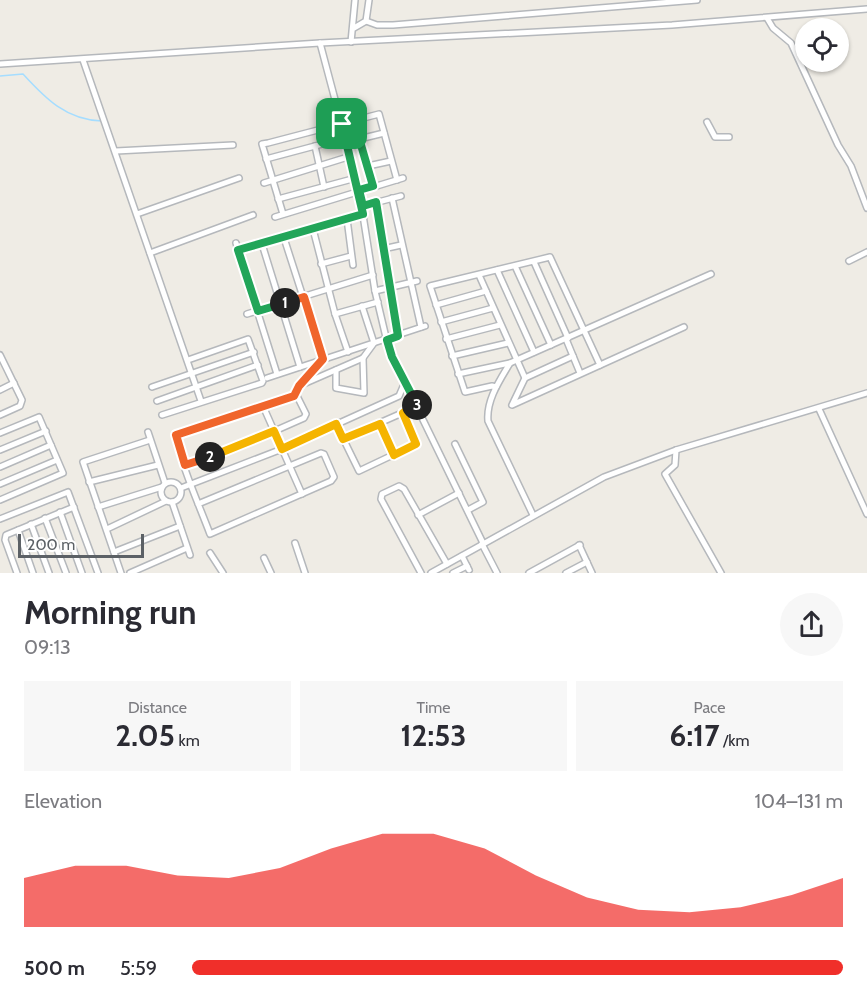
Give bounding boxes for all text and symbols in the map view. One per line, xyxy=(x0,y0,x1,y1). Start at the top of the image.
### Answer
map controls xyxy=(795,18,849,72)
button: locate xyxy=(795,18,849,72)
pin xyxy=(316,98,367,149)
icon: arrive xyxy=(325,107,358,140)
pin: 1 xyxy=(270,288,300,318)
text: 1 xyxy=(282,293,288,312)
pin: 3 xyxy=(402,390,432,420)
text: 3 xyxy=(413,395,421,414)
pin: 2 xyxy=(195,442,225,472)
text: 2 xyxy=(206,447,214,466)
scale bar xyxy=(18,531,144,558)
text: 200 m xyxy=(27,535,75,554)
text: Morning run xyxy=(24,592,196,632)
button: share xyxy=(780,593,843,656)
text: 09:13 xyxy=(24,635,71,659)
text: Distance xyxy=(128,698,187,717)
text: Time xyxy=(417,698,451,717)
text: Pace xyxy=(694,698,725,717)
text: 2.05 xyxy=(115,717,175,754)
text: 12:53 xyxy=(401,717,466,754)
text: 6:17 xyxy=(670,717,719,754)
text: km xyxy=(175,731,200,750)
text: /km xyxy=(719,731,749,750)
text: Elevation xyxy=(24,789,102,813)
text: 104–131 m xyxy=(754,789,843,813)
text: 500 m xyxy=(24,956,85,980)
text: 5:59 xyxy=(120,956,157,980)

